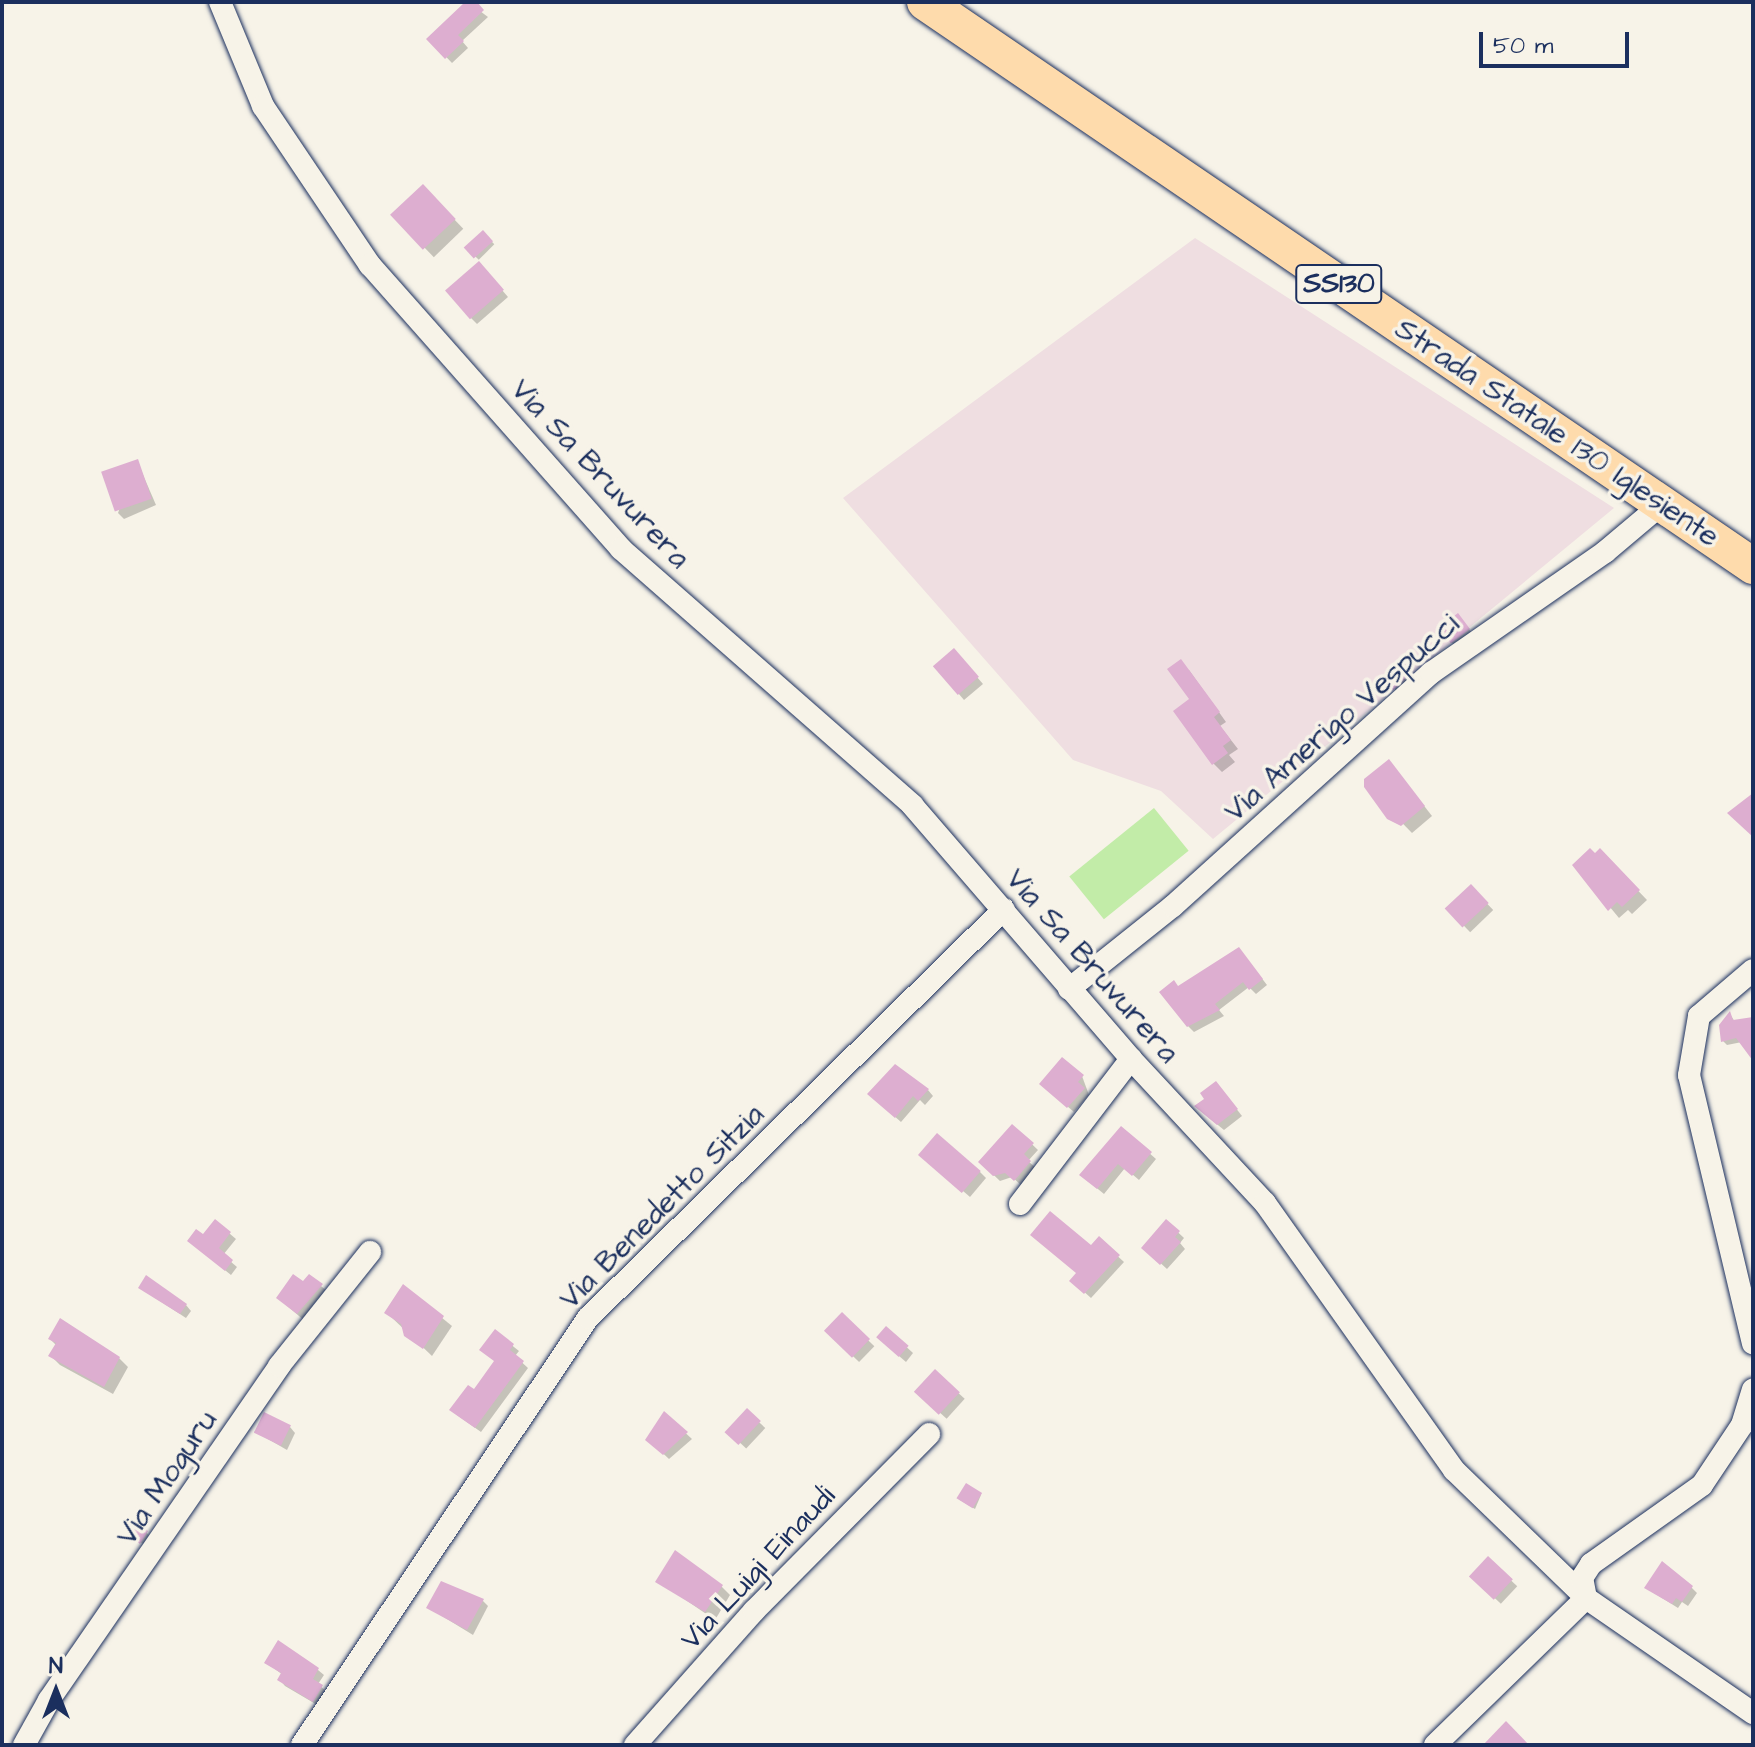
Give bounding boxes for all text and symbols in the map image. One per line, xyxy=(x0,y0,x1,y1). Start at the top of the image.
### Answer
scale bar xyxy=(1483,16,1633,66)
text: 50 m xyxy=(1493,29,1553,63)
road number: SS130 xyxy=(1295,260,1383,308)
street label: Strada Statale 130 Iglesiente xyxy=(1388,311,1726,555)
street label: Via Sa Bruvurera xyxy=(503,372,697,576)
street label: Via Amerigo Vespucci xyxy=(1217,606,1467,830)
street label: Via Sa Bruvurera xyxy=(998,861,1186,1071)
street label: Via Benedetto Sitzia xyxy=(552,1097,772,1317)
street label: Via Moguru xyxy=(109,1404,225,1552)
street label: Via Luigi Einaudi xyxy=(673,1479,843,1657)
north arrow xyxy=(16,1651,96,1731)
text: N xyxy=(49,1651,63,1682)

